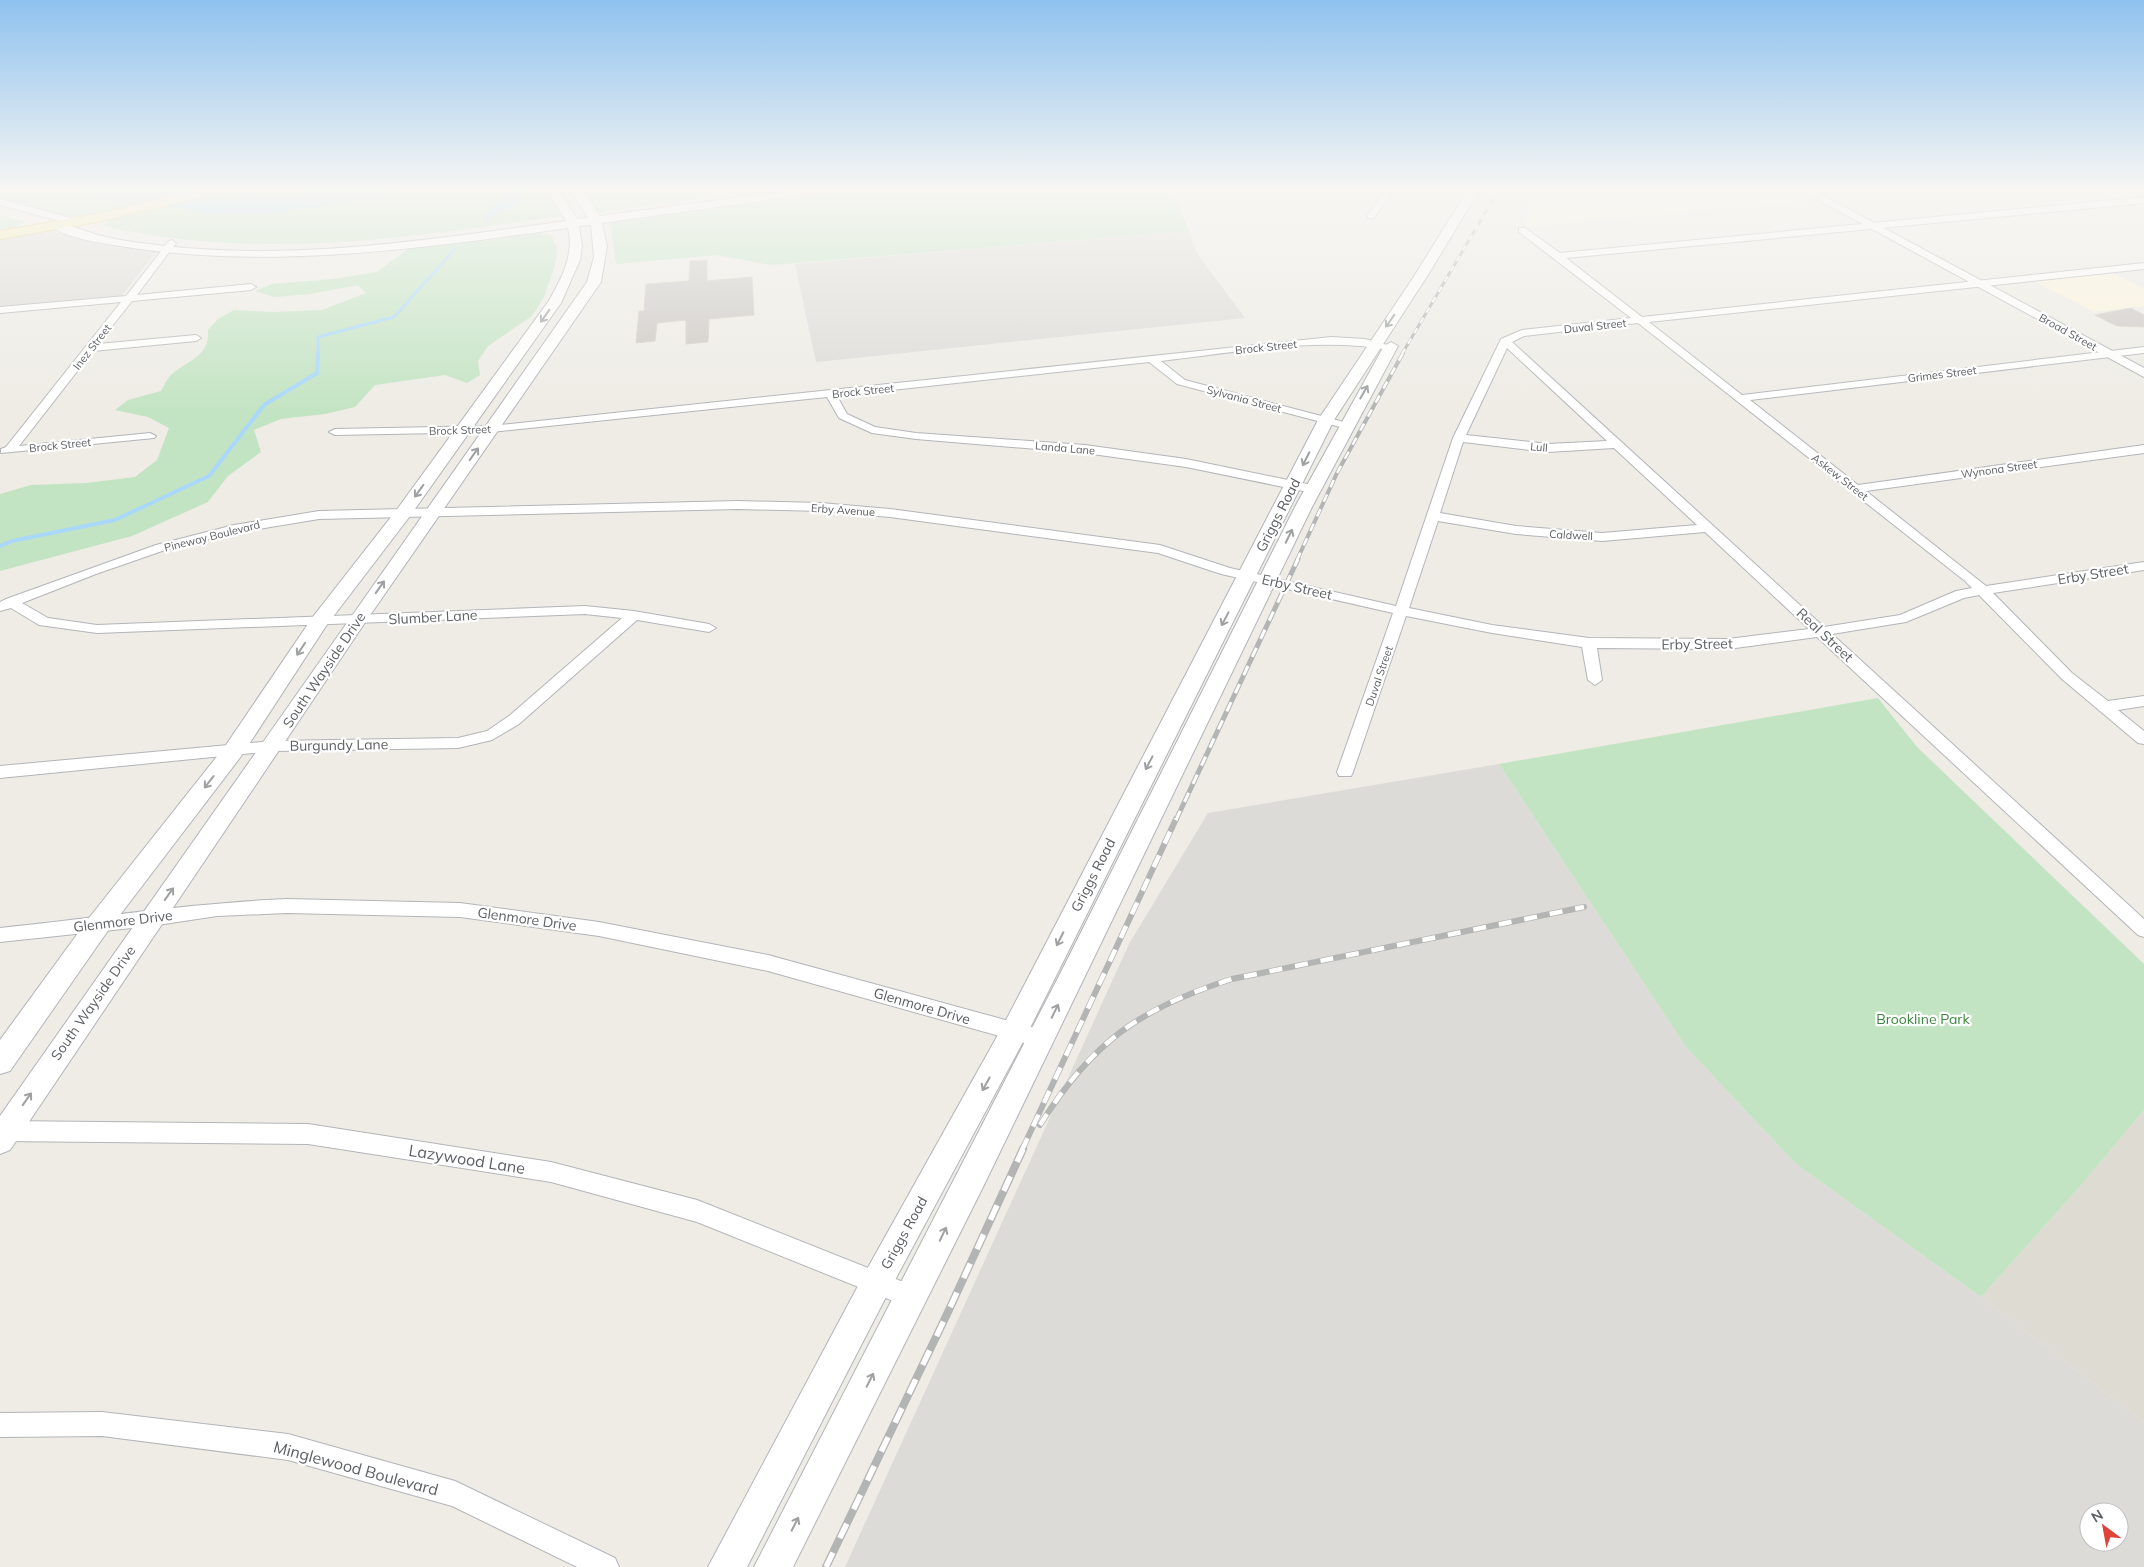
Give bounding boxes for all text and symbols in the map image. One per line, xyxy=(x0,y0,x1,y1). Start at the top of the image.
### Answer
one-way arrow xyxy=(540,309,550,323)
street label: Broad Street xyxy=(2037,310,2100,354)
one-way arrow xyxy=(1385,313,1395,327)
street label: Duval Street xyxy=(1563,316,1627,336)
street label: Inez Street xyxy=(70,321,114,373)
street label: Brock Street xyxy=(1234,337,1298,357)
street label: Grimes Street xyxy=(1907,363,1977,385)
street label: Brock Street xyxy=(831,381,895,401)
street label: Sylvania Street xyxy=(1205,382,1283,416)
one-way arrow xyxy=(1359,386,1369,400)
street label: Brock Street xyxy=(429,422,491,438)
street label: Brock Street xyxy=(28,435,92,455)
street label: Landa Lane xyxy=(1034,438,1096,458)
street label: Lull xyxy=(1530,439,1548,455)
one-way arrow xyxy=(469,447,479,461)
street label: Askew Street xyxy=(1809,451,1871,503)
one-way arrow xyxy=(1301,452,1311,467)
street label: Wynona Street xyxy=(1960,457,2038,481)
street label: Griggs Road xyxy=(1252,475,1304,555)
one-way arrow xyxy=(414,483,425,497)
street label: Erby Avenue xyxy=(811,501,875,519)
street label: Pineway Boulevard xyxy=(163,517,261,555)
street label: Caldwell xyxy=(1549,527,1593,543)
one-way arrow xyxy=(1284,529,1294,544)
street label: Erby Street xyxy=(2056,560,2130,588)
street label: Erby Street xyxy=(1260,570,1334,604)
one-way arrow xyxy=(375,580,385,594)
street label: Real Street xyxy=(1793,604,1857,666)
street label: Slumber Lane xyxy=(388,606,478,628)
street label: South Wayside Drive xyxy=(279,609,369,731)
one-way arrow xyxy=(1220,611,1229,626)
street label: Erby Street xyxy=(1661,634,1733,654)
one-way arrow xyxy=(296,641,306,655)
street label: Duval Street xyxy=(1362,644,1396,708)
street label: Burgundy Lane xyxy=(290,735,388,755)
one-way arrow xyxy=(1144,755,1154,770)
one-way arrow xyxy=(203,775,214,788)
street label: Griggs Road xyxy=(1067,835,1119,915)
one-way arrow xyxy=(164,887,174,901)
street label: Glenmore Drive xyxy=(476,903,578,935)
street label: Glenmore Drive xyxy=(72,906,174,936)
one-way arrow xyxy=(1055,932,1065,947)
street label: South Wayside Drive xyxy=(47,942,139,1064)
street label: Glenmore Drive xyxy=(872,984,972,1028)
one-way arrow xyxy=(1051,1004,1061,1019)
park label: Brookline Park xyxy=(1876,1010,1970,1028)
one-way arrow xyxy=(980,1076,990,1090)
one-way arrow xyxy=(22,1093,32,1107)
street label: Lazywood Lane xyxy=(407,1140,527,1178)
street label: Griggs Road xyxy=(877,1193,931,1273)
one-way arrow xyxy=(938,1227,948,1242)
one-way arrow xyxy=(865,1372,875,1387)
street label: Minglewood Boulevard xyxy=(271,1436,441,1500)
north arrow xyxy=(2079,1502,2129,1552)
text: N xyxy=(2088,1506,2106,1526)
one-way arrow xyxy=(791,1517,800,1532)

